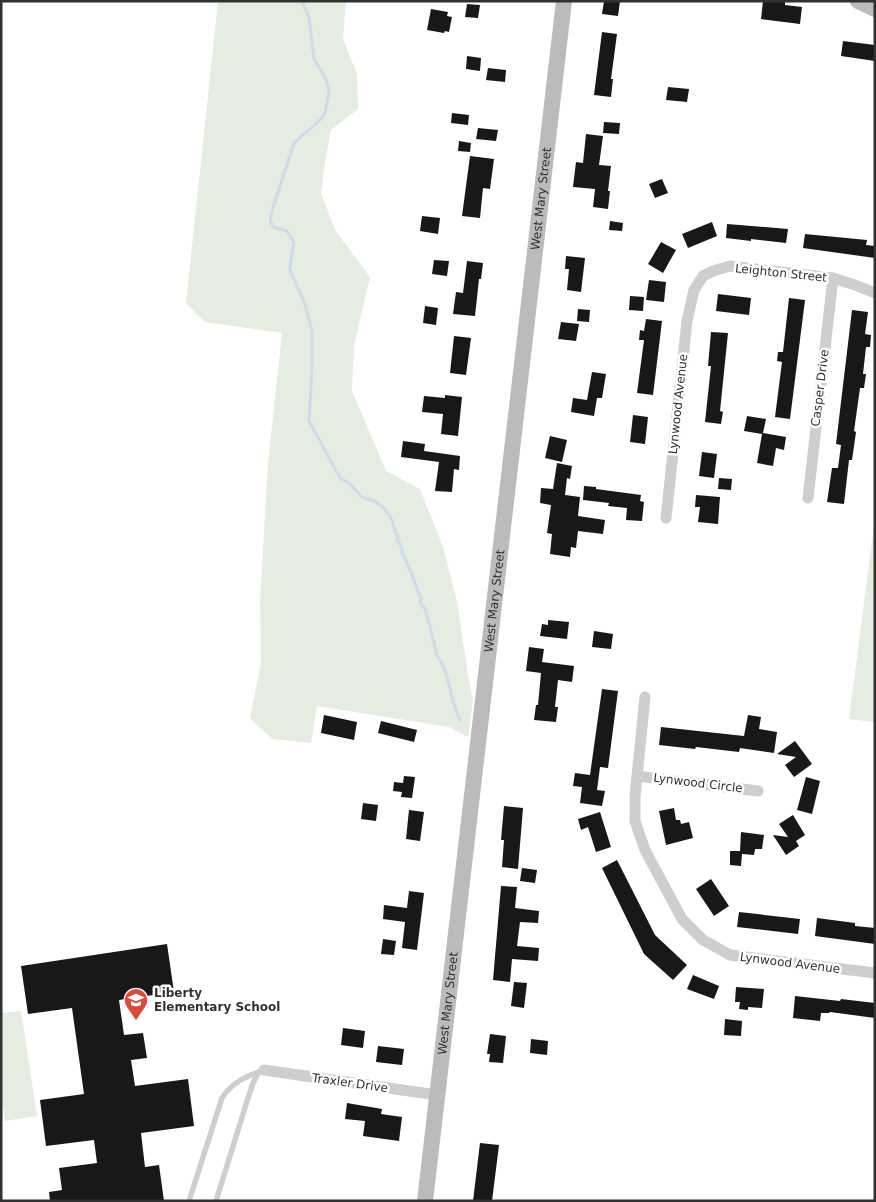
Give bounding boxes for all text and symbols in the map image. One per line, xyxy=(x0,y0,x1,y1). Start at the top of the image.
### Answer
street label: West Mary Street xyxy=(528,146,554,251)
street label: Leighton Street xyxy=(734,261,828,285)
street label: Casper Drive xyxy=(808,349,832,427)
street label: Lynwood Avenue xyxy=(666,353,690,455)
street label: West Mary Street xyxy=(482,549,507,653)
street label: Lynwood Circle xyxy=(653,771,743,795)
street label: Lynwood Avenue xyxy=(739,950,841,976)
street label: West Mary Street xyxy=(435,951,461,1056)
place label: Liberty Elementary School xyxy=(154,986,280,1014)
school or university icon: Liberty Elementary School xyxy=(123,987,149,1021)
street label: Traxler Drive xyxy=(310,1071,389,1095)

